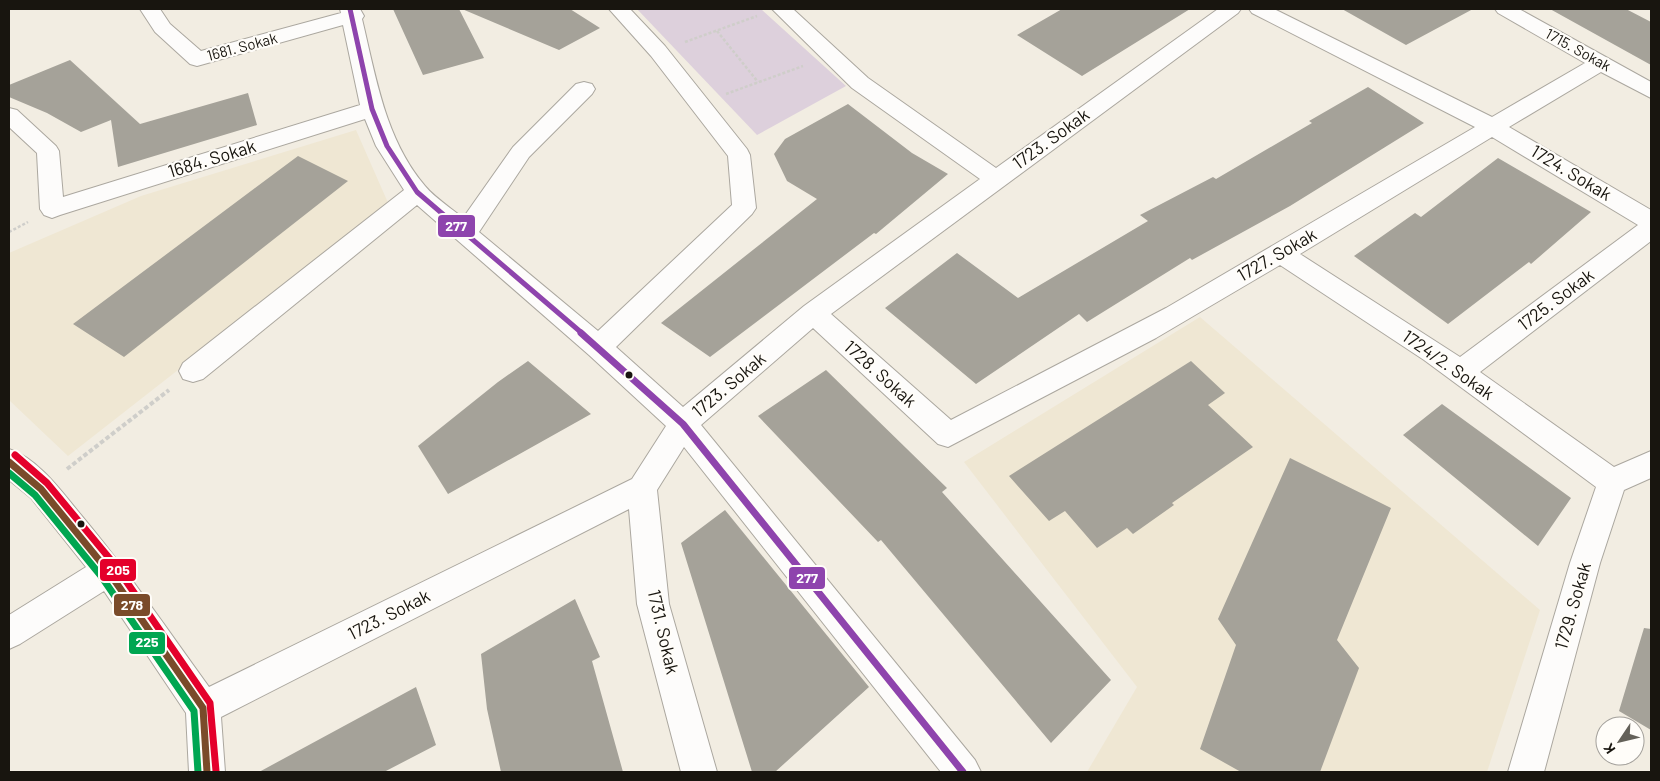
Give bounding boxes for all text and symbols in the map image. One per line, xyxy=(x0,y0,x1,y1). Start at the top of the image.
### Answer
street label: 1715. Sokak xyxy=(1543,24,1615,75)
street label: 1681. Sokak xyxy=(204,28,279,64)
street label: 1723. Sokak xyxy=(1008,103,1093,173)
street label: 1684. Sokak xyxy=(165,134,258,182)
street label: 1724. Sokak xyxy=(1527,139,1616,205)
line badge: 277 xyxy=(437,214,476,238)
text: 277 xyxy=(445,217,467,234)
street label: 1727. Sokak xyxy=(1233,223,1320,286)
street label: 1725. Sokak xyxy=(1513,263,1598,335)
street label: 1724/2. Sokak xyxy=(1398,324,1499,404)
street label: 1728. Sokak xyxy=(840,335,921,411)
street label: 1723. Sokak xyxy=(687,347,770,421)
unlabelled marker xyxy=(624,370,634,380)
unlabelled marker xyxy=(76,519,86,529)
line badge: 205 xyxy=(99,558,137,582)
street label: 1729. Sokak xyxy=(1549,560,1595,652)
text: 205 xyxy=(106,561,130,578)
line badge: 277 xyxy=(788,566,826,590)
text: 277 xyxy=(796,569,818,586)
street label: 1723. Sokak xyxy=(344,584,433,644)
street label: 1731. Sokak xyxy=(644,587,684,676)
line badge: 278 xyxy=(113,593,151,617)
text: 278 xyxy=(121,596,144,613)
line badge: 225 xyxy=(128,631,166,655)
text: 225 xyxy=(135,633,159,650)
north arrow xyxy=(1595,716,1645,766)
text: K xyxy=(1599,740,1618,757)

